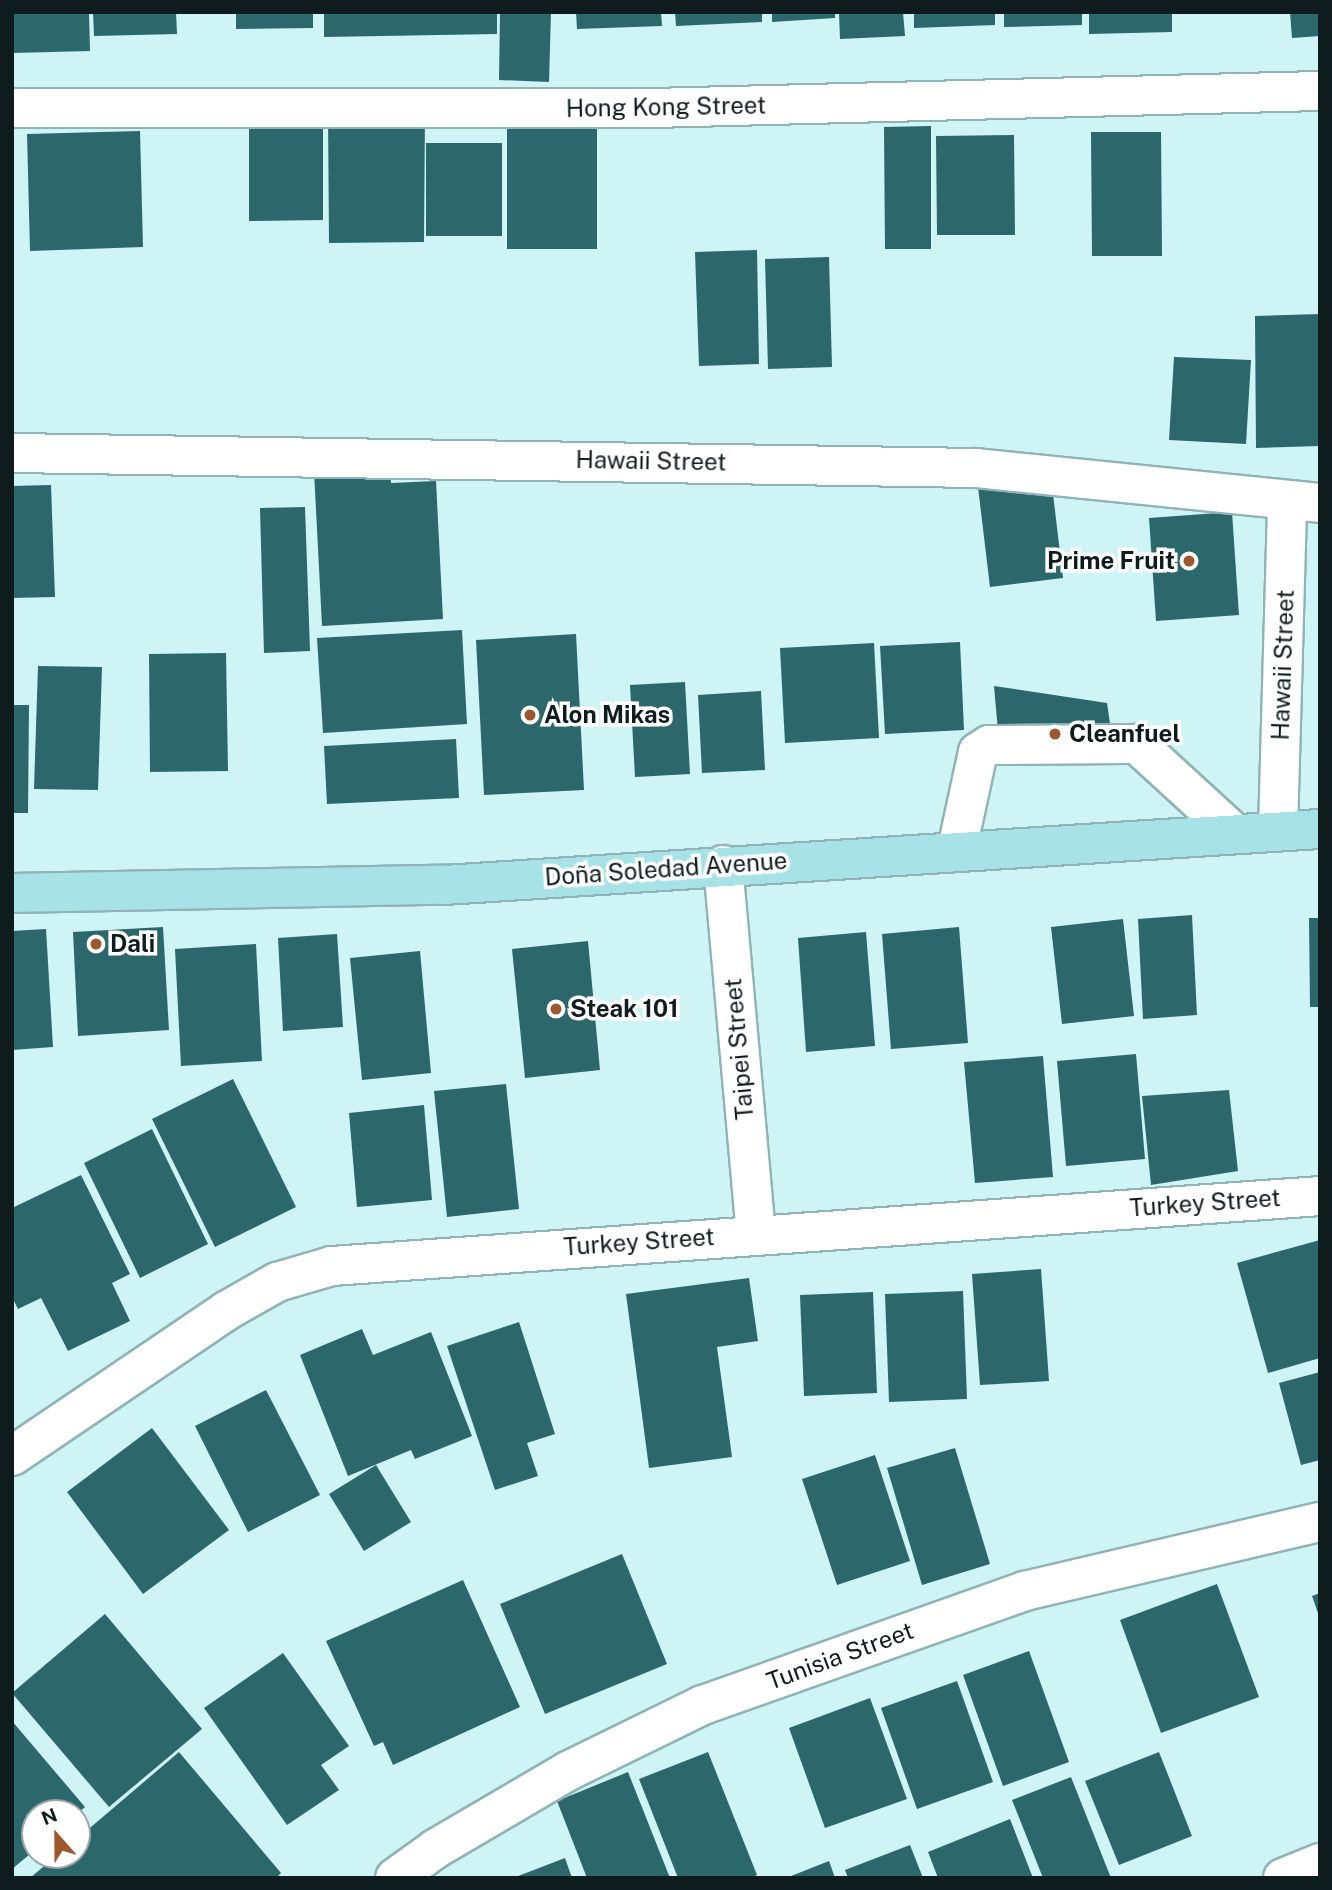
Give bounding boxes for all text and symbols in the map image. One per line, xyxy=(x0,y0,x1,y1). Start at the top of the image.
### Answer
street label: Hong Kong Street xyxy=(566,91,766,123)
street label: Hawaii Street xyxy=(575,445,727,477)
place label: Prime Fruit xyxy=(1047,547,1175,575)
marker: Prime Fruit xyxy=(1181,553,1197,569)
street label: Hawaii Street xyxy=(1266,589,1300,741)
place label: Alon Mikas xyxy=(544,701,670,729)
marker: Alon Mikas xyxy=(522,707,538,723)
place label: Cleanfuel xyxy=(1069,720,1180,748)
marker: Cleanfuel xyxy=(1047,726,1063,742)
street label: Doña Soledad Avenue xyxy=(544,846,788,892)
place label: Dali xyxy=(110,930,155,958)
marker: Dali xyxy=(88,936,104,952)
street label: Taipei Street xyxy=(718,977,760,1121)
place label: Steak 101 xyxy=(570,995,679,1023)
marker: Steak 101 xyxy=(548,1001,564,1017)
street label: Turkey Street xyxy=(1128,1183,1282,1223)
street label: Turkey Street xyxy=(562,1222,716,1262)
street label: Tunisia Street xyxy=(763,1616,917,1696)
north arrow xyxy=(21,1799,91,1869)
text: N xyxy=(38,1803,60,1829)

